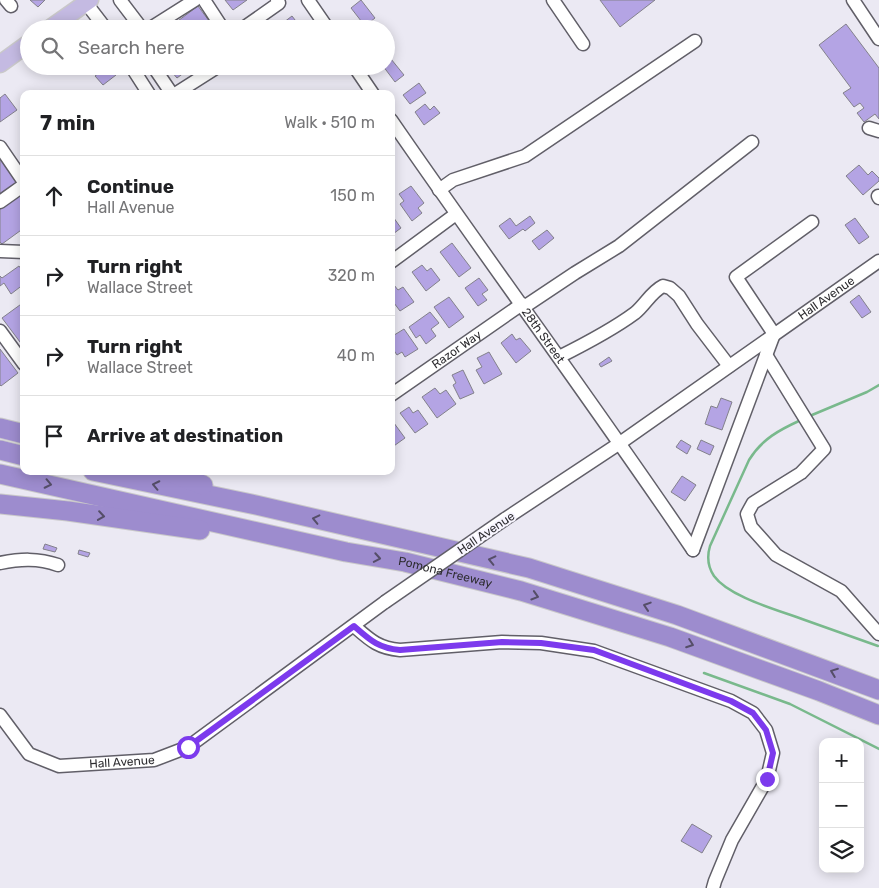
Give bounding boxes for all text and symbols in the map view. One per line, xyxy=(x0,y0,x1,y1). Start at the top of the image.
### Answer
search box xyxy=(20,20,395,75)
icon: search xyxy=(38,34,66,62)
text: Search here xyxy=(78,36,185,59)
text: 7 min xyxy=(40,110,95,135)
text: Walk · 510 m xyxy=(284,113,375,132)
text: Continue xyxy=(87,175,174,198)
icon: ahead xyxy=(40,182,68,210)
text: 150 m xyxy=(330,186,375,205)
text: Hall Avenue xyxy=(87,198,175,217)
text: Turn right xyxy=(87,255,182,278)
icon: right xyxy=(40,262,68,290)
text: 320 m xyxy=(328,266,375,285)
street label: Hall Avenue xyxy=(795,273,857,323)
text: Wallace Street xyxy=(87,278,193,297)
street label: 28th Street xyxy=(519,305,568,366)
street label: Razor Way xyxy=(429,327,484,371)
text: Turn right xyxy=(87,335,182,358)
icon: right xyxy=(40,342,68,370)
text: 40 m xyxy=(337,346,375,365)
text: Wallace Street xyxy=(87,358,193,377)
icon: arrive xyxy=(40,422,68,450)
text: Arrive at destination xyxy=(87,424,283,447)
one-way arrow xyxy=(43,478,52,489)
one-way arrow xyxy=(152,480,161,490)
street label: Hall Avenue xyxy=(455,509,517,557)
one-way arrow xyxy=(96,510,105,520)
one-way arrow xyxy=(312,514,321,525)
one-way arrow xyxy=(373,552,381,562)
street label: Pomona Freeway xyxy=(397,554,494,591)
one-way arrow xyxy=(487,555,496,566)
one-way arrow xyxy=(530,590,539,600)
one-way arrow xyxy=(644,601,652,611)
one-way arrow xyxy=(685,638,694,648)
one-way arrow xyxy=(830,668,838,678)
route start xyxy=(177,736,200,759)
map controls xyxy=(819,738,864,873)
button: + xyxy=(819,738,864,783)
street label: Hall Avenue xyxy=(89,753,155,771)
route end xyxy=(756,768,779,791)
button: − xyxy=(819,783,864,828)
button: layers xyxy=(819,828,864,873)

